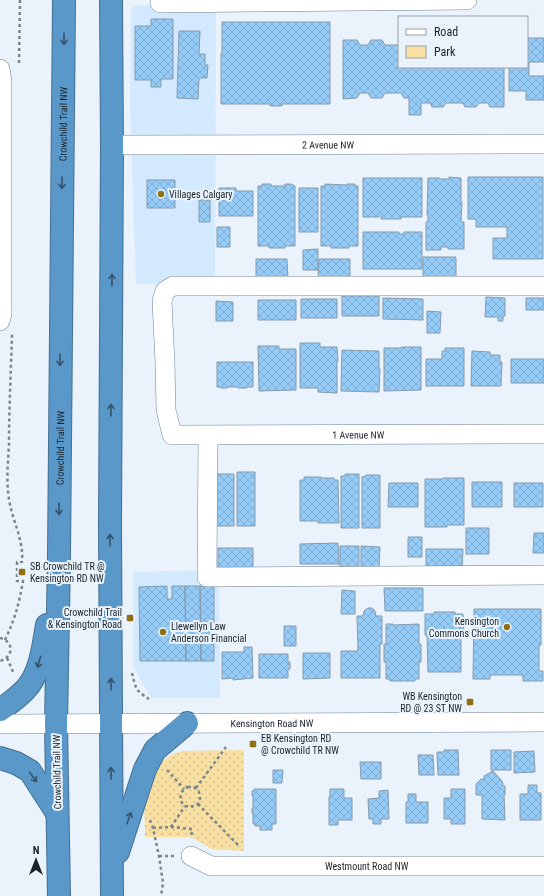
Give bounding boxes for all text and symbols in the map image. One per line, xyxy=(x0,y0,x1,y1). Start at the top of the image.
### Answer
legend xyxy=(398,16,528,68)
text: Road xyxy=(434,25,458,39)
one-way arrow xyxy=(60,32,68,45)
text: Park xyxy=(434,45,456,59)
street label: Crowchild Trail NW xyxy=(57,86,69,161)
street label: 2 Avenue NW xyxy=(302,139,354,150)
one-way arrow xyxy=(58,176,66,189)
marker: Villages Calgary xyxy=(156,189,166,199)
place label: Villages Calgary xyxy=(169,189,233,200)
one-way arrow xyxy=(108,274,116,287)
one-way arrow xyxy=(56,353,64,366)
one-way arrow xyxy=(107,404,115,417)
street label: Crowchild Trail NW xyxy=(54,410,66,485)
street label: 1 Avenue NW xyxy=(332,429,385,440)
one-way arrow xyxy=(55,502,63,515)
one-way arrow xyxy=(106,534,114,547)
place label: SB Crowchild TR @ Kensington RD NW xyxy=(30,561,105,584)
marker: SB Crowchild TR @ Kensington RD NW xyxy=(17,567,27,577)
place label: Crowchild Trail & Kensington Road xyxy=(48,607,122,630)
marker: Crowchild Trail & Kensington Road xyxy=(125,613,135,623)
place label: Kensington Commons Church xyxy=(429,616,499,639)
place label: Llewellyn Law Anderson Financial xyxy=(171,621,247,644)
marker: Kensington Commons Church xyxy=(502,622,512,632)
marker: Llewellyn Law Anderson Financial xyxy=(158,627,168,637)
one-way arrow xyxy=(35,655,42,668)
one-way arrow xyxy=(107,678,115,691)
place label: WB Kensington RD @ 23 ST NW xyxy=(400,691,462,714)
marker: WB Kensington RD @ 23 ST NW xyxy=(465,697,475,707)
street label: Kensington Road NW xyxy=(231,717,314,729)
place label: EB Kensington RD @ Crowchild TR NW xyxy=(261,733,339,756)
street label: Crowchild Trail NW xyxy=(51,734,63,809)
marker: EB Kensington RD @ Crowchild TR NW xyxy=(248,739,258,749)
one-way arrow xyxy=(108,767,115,780)
one-way arrow xyxy=(29,771,37,782)
one-way arrow xyxy=(126,812,134,824)
north arrow xyxy=(16,840,56,880)
text: N xyxy=(33,844,40,857)
street label: Westmount Road NW xyxy=(325,861,409,872)

